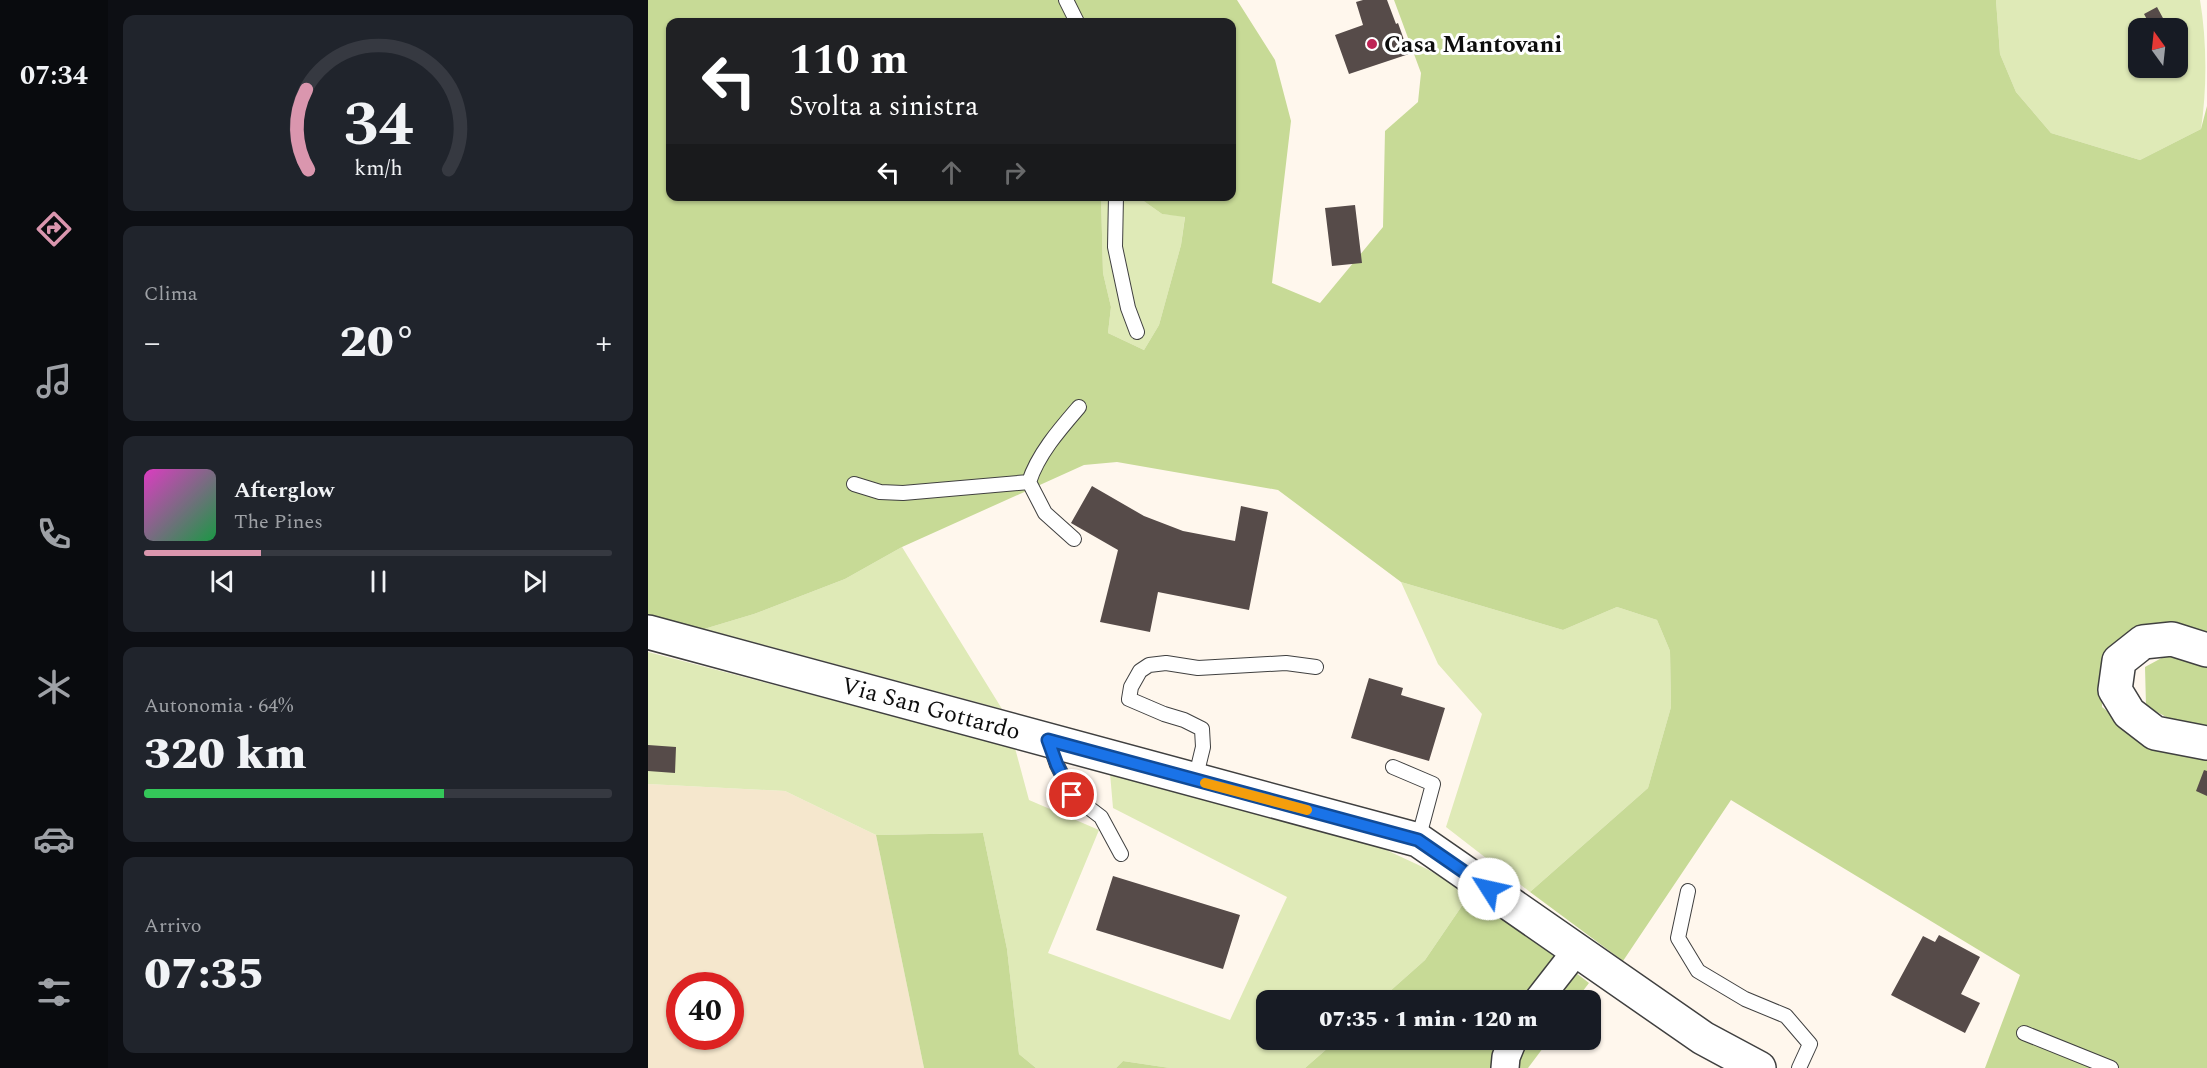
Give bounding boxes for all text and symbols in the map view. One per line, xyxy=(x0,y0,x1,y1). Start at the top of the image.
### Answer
north arrow xyxy=(2128,18,2188,78)
map controls xyxy=(2128,18,2188,78)
place label: Casa Mantovani xyxy=(1384,27,1562,63)
text: 110 m xyxy=(789,29,908,92)
marker: Casa Mantovani xyxy=(1365,37,1379,51)
icon: left xyxy=(690,42,768,120)
text: 07:34 xyxy=(20,55,88,97)
text: 34 xyxy=(343,78,413,173)
text: Svolta a sinistra xyxy=(789,86,978,128)
text: km/h xyxy=(354,152,402,185)
icon: left xyxy=(872,156,905,189)
icon: ahead xyxy=(935,156,968,189)
icon: right xyxy=(998,156,1031,189)
icon: directions xyxy=(33,208,75,250)
text: Clima xyxy=(144,279,198,309)
text: 20° xyxy=(340,308,416,377)
text: − xyxy=(144,318,161,368)
text: + xyxy=(595,318,612,368)
icon: music xyxy=(33,360,75,402)
text: Afterglow xyxy=(234,474,334,507)
text: The Pines xyxy=(234,507,323,537)
icon: phone xyxy=(33,513,75,555)
icon: previous xyxy=(206,565,239,598)
icon: pause xyxy=(362,565,395,598)
icon: next xyxy=(518,565,551,598)
icon: climate xyxy=(33,666,75,708)
street label: Via San Gottardo xyxy=(837,668,1024,750)
text: Autonomia · 64% xyxy=(144,691,293,721)
text: 320 km xyxy=(144,720,306,789)
pin xyxy=(1046,769,1097,820)
icon: arrive xyxy=(1055,778,1088,811)
icon: car xyxy=(33,818,75,860)
position arrow xyxy=(1457,857,1521,921)
text: Arrivo xyxy=(144,911,202,941)
text: 07:35 xyxy=(144,940,265,1009)
icon: filters xyxy=(33,971,75,1013)
speed limit sign: 40 xyxy=(666,972,744,1050)
text: 07:35 · 1 min · 120 m xyxy=(1319,1003,1538,1036)

